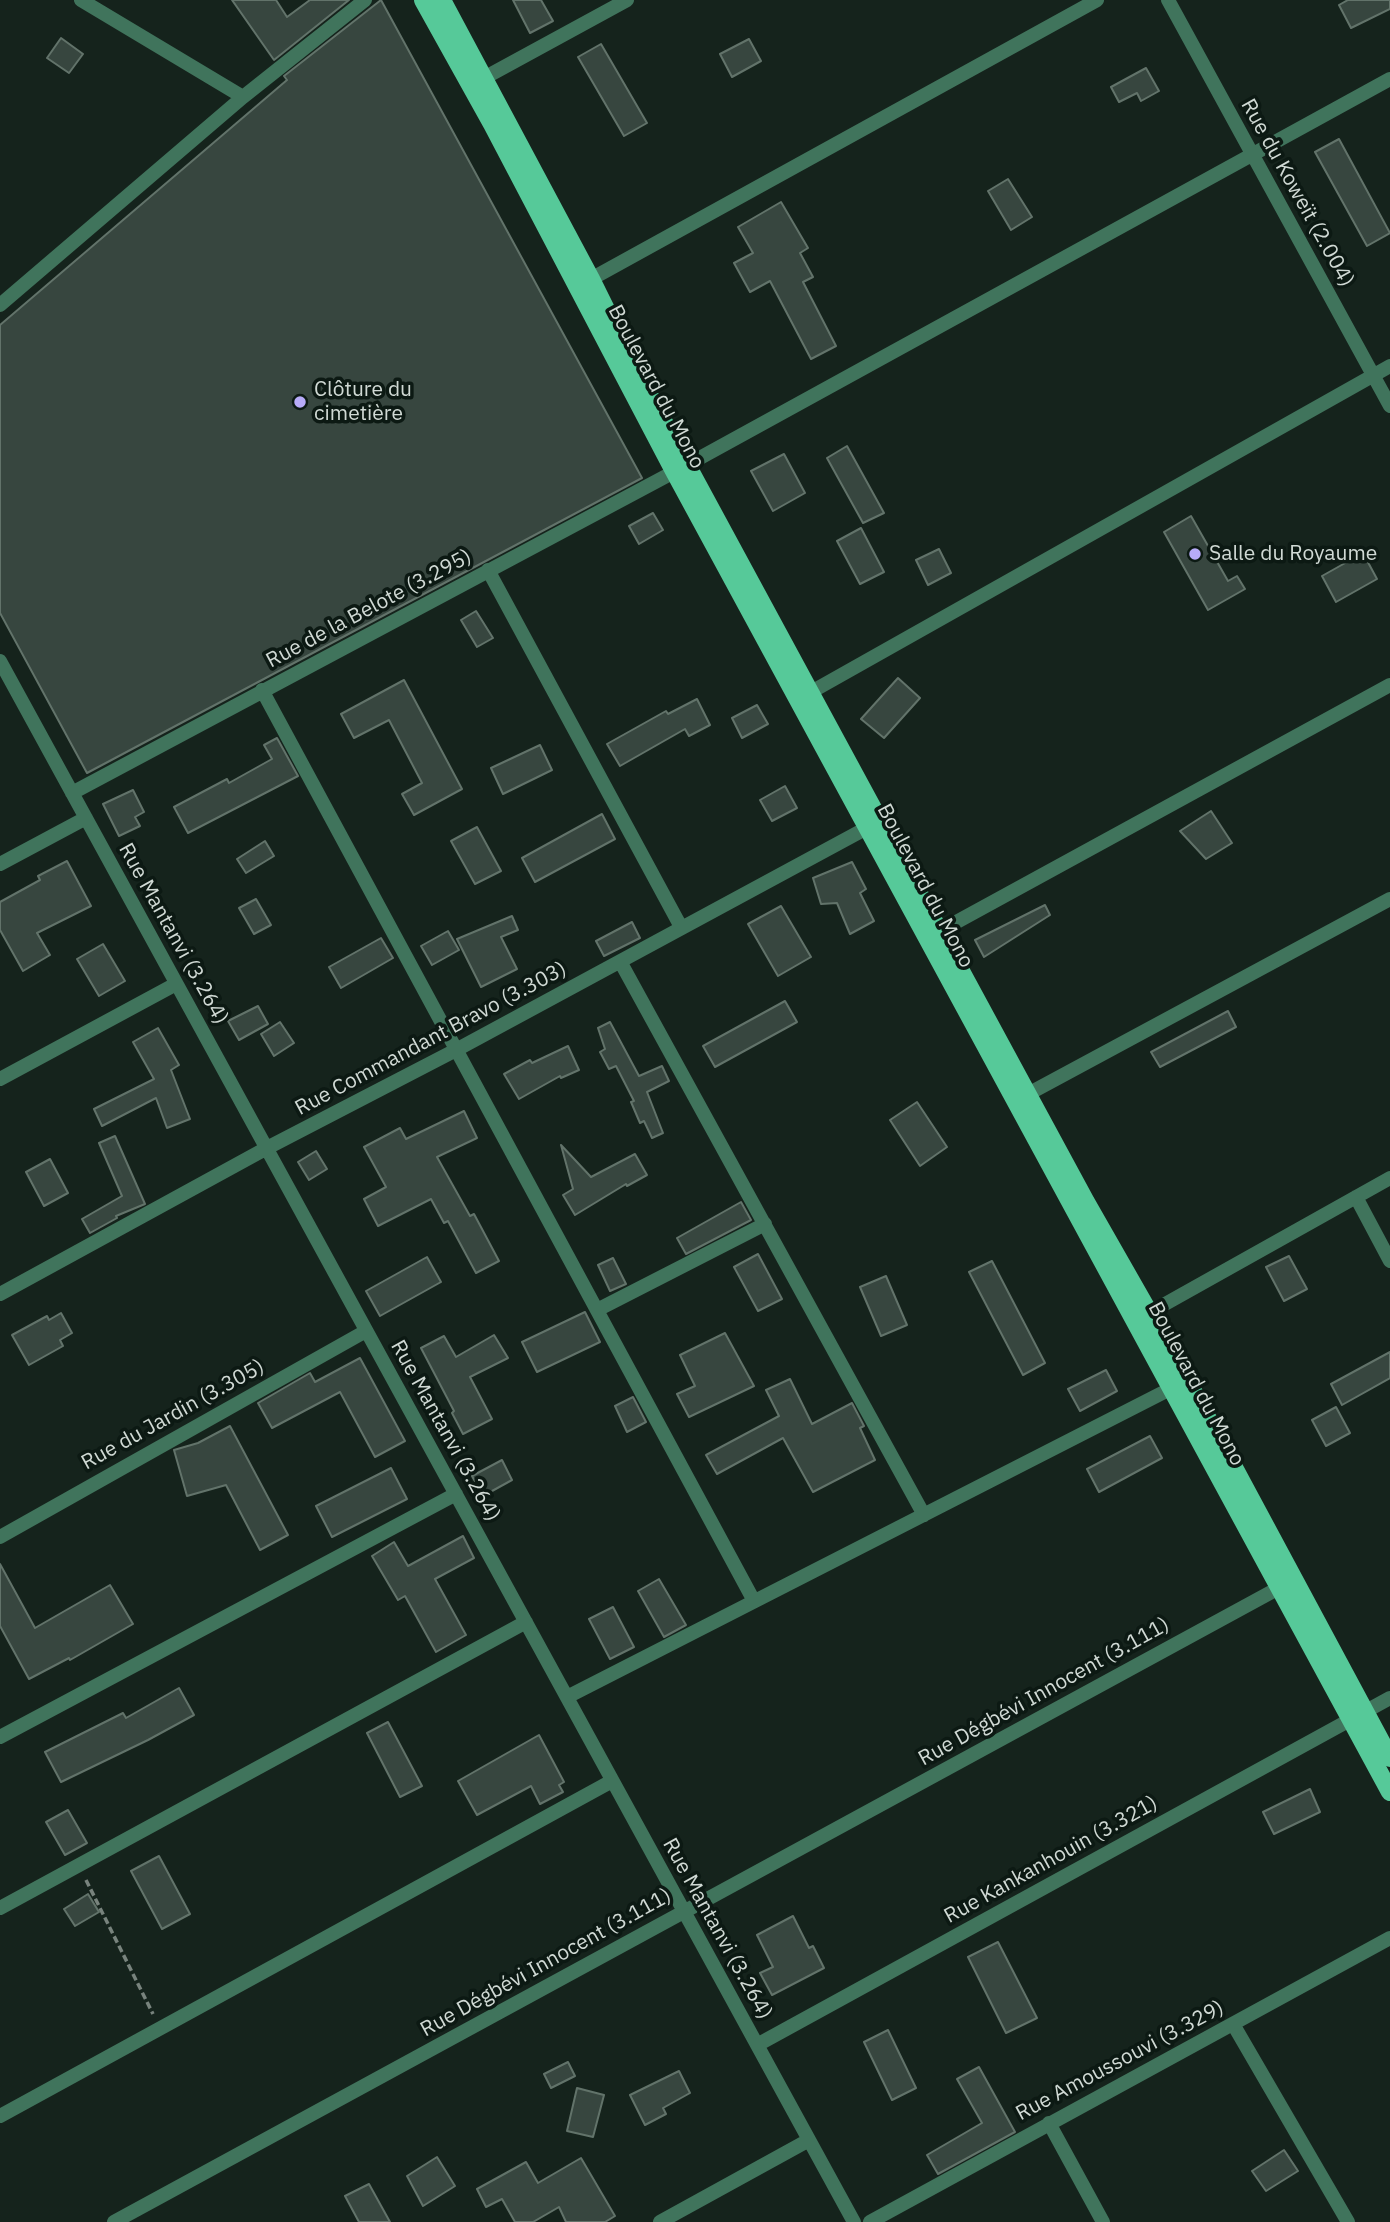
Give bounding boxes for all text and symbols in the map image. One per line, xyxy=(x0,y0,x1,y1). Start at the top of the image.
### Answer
street label: Rue du Koweït (2.004) xyxy=(1235,95,1359,291)
street label: Boulevard du Mono xyxy=(602,301,710,473)
place label: Clôture du cimetière xyxy=(314,377,412,427)
marker: Clôture du cimetière xyxy=(292,394,308,410)
place label: Salle du Royaume xyxy=(1209,541,1377,567)
street label: Rue de la Belote (3.295) xyxy=(262,544,476,674)
marker: Salle du Royaume xyxy=(1187,546,1203,562)
street label: Boulevard du Mono xyxy=(871,800,979,972)
street label: Rue Mantanvi (3.264) xyxy=(113,839,233,1029)
street label: Rue Commandant Bravo (3.303) xyxy=(291,957,571,1121)
street label: Boulevard du Mono xyxy=(1142,1298,1250,1470)
street label: Rue Mantanvi (3.264) xyxy=(385,1336,505,1526)
street label: Rue du Jardin (3.305) xyxy=(77,1354,269,1476)
street label: Rue Dégbévi Innocent (3.111) xyxy=(914,1612,1174,1772)
street label: Rue Kankanhouin (3.321) xyxy=(940,1791,1162,1929)
street label: Rue Mantanvi (3.264) xyxy=(657,1834,777,2024)
street label: Rue Dégbévi Innocent (3.111) xyxy=(416,1883,676,2043)
street label: Rue Amoussouvi (3.329) xyxy=(1012,1995,1228,2127)

